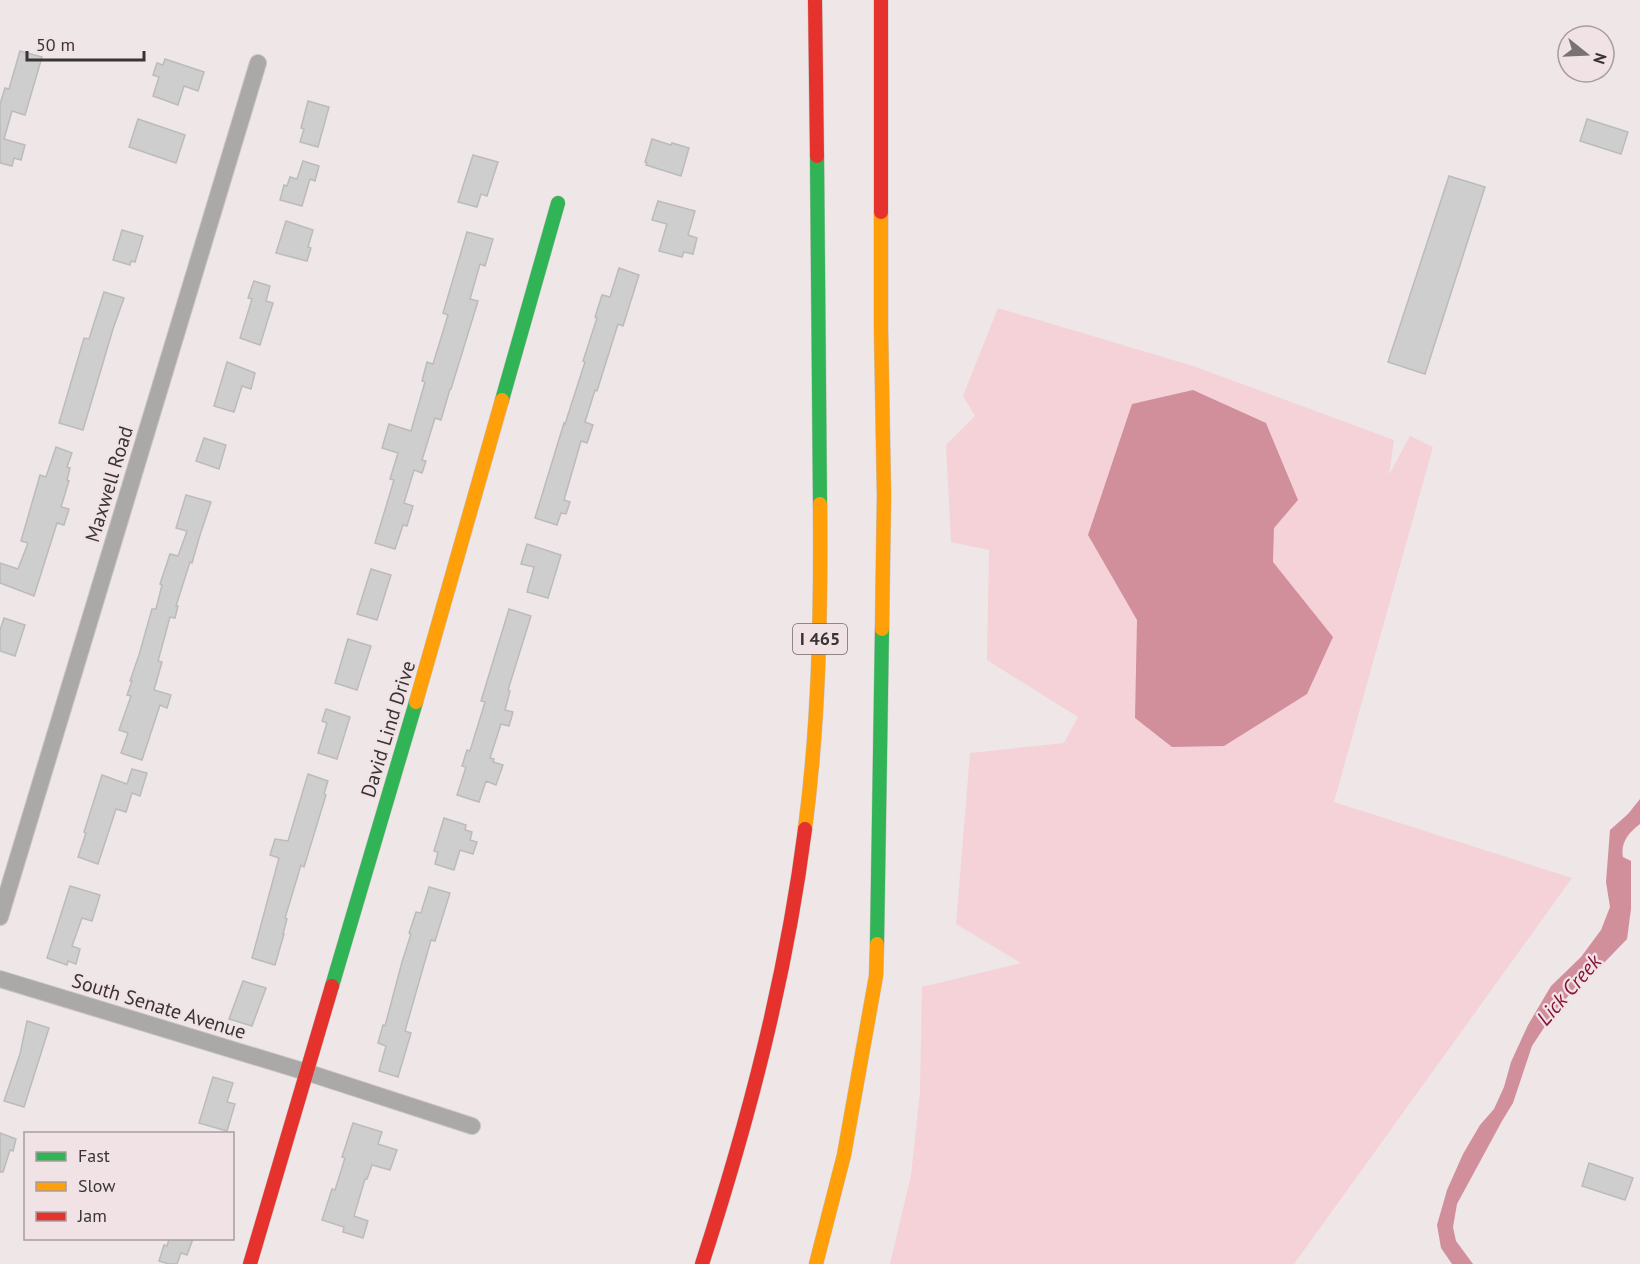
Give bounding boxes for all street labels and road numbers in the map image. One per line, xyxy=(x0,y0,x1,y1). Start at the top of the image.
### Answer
street label: Maxwell Road xyxy=(79,423,139,545)
road number: I 465 xyxy=(793,624,847,654)
street label: David Lind Drive xyxy=(355,657,421,801)
street label: South Senate Avenue xyxy=(69,967,249,1045)

